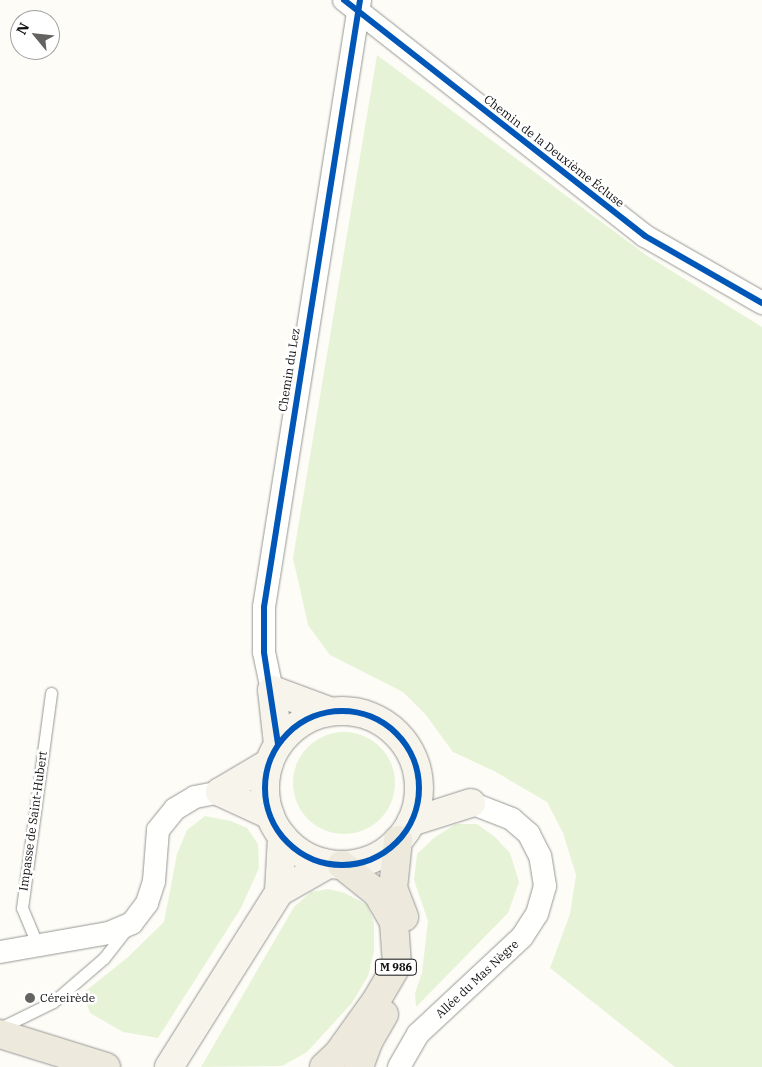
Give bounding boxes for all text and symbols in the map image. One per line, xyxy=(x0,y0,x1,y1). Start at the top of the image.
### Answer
north arrow xyxy=(10,10,60,60)
text: N xyxy=(12,19,33,38)
street label: Chemin de la Deuxième Écluse xyxy=(481,92,627,210)
street label: Chemin du Lez xyxy=(275,327,303,413)
street label: Impasse de Saint-Hubert xyxy=(16,750,50,892)
street label: Allée du Mas Nègre xyxy=(433,937,521,1021)
road number: M 986 xyxy=(375,959,417,976)
place label: Céreirède xyxy=(40,991,95,1005)
marker: Céreirède xyxy=(24,992,36,1004)

